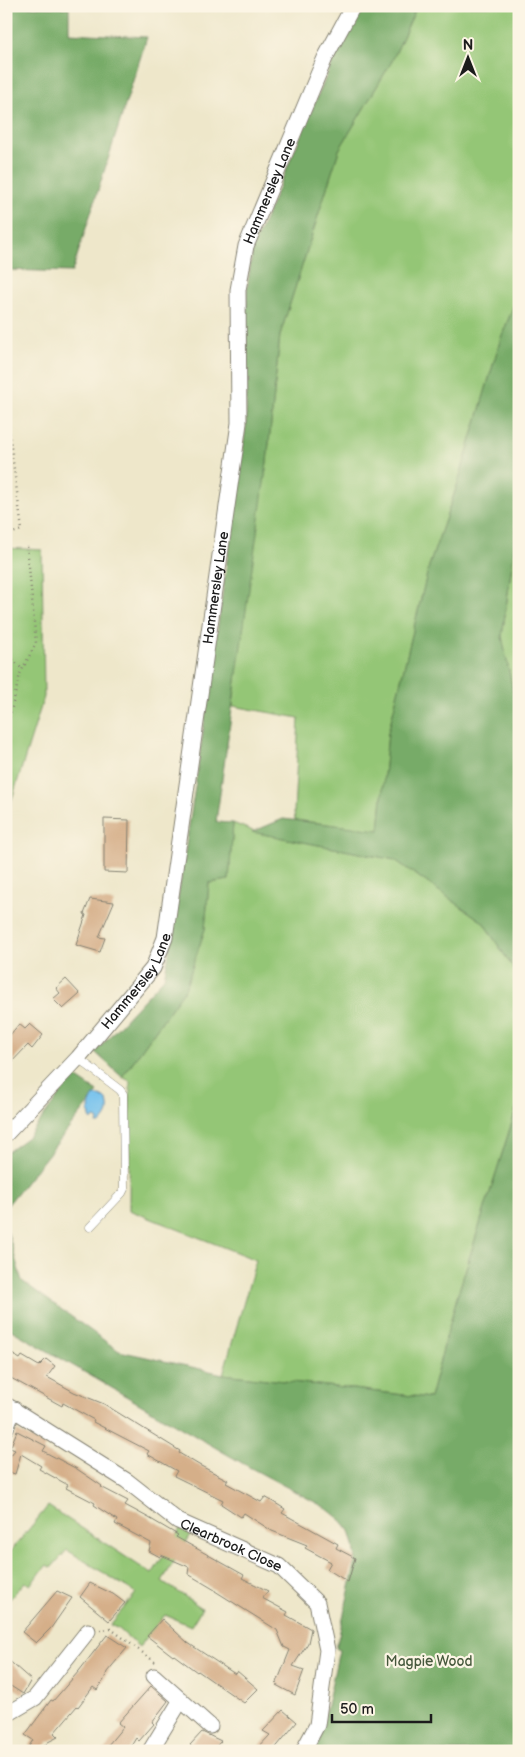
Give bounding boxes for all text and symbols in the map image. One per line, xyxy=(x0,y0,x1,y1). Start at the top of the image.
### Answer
north arrow xyxy=(442,32,492,82)
text: N xyxy=(463,37,473,54)
street label: Hammersley Lane xyxy=(240,135,300,247)
street label: Hammersley Lane xyxy=(199,530,232,645)
street label: Hammersley Lane xyxy=(98,932,175,1033)
street label: Clearbrook Close xyxy=(177,1515,285,1575)
park label: Magpie Wood xyxy=(386,1653,472,1670)
scale bar xyxy=(332,1692,431,1724)
text: 50 m xyxy=(340,1700,374,1719)

